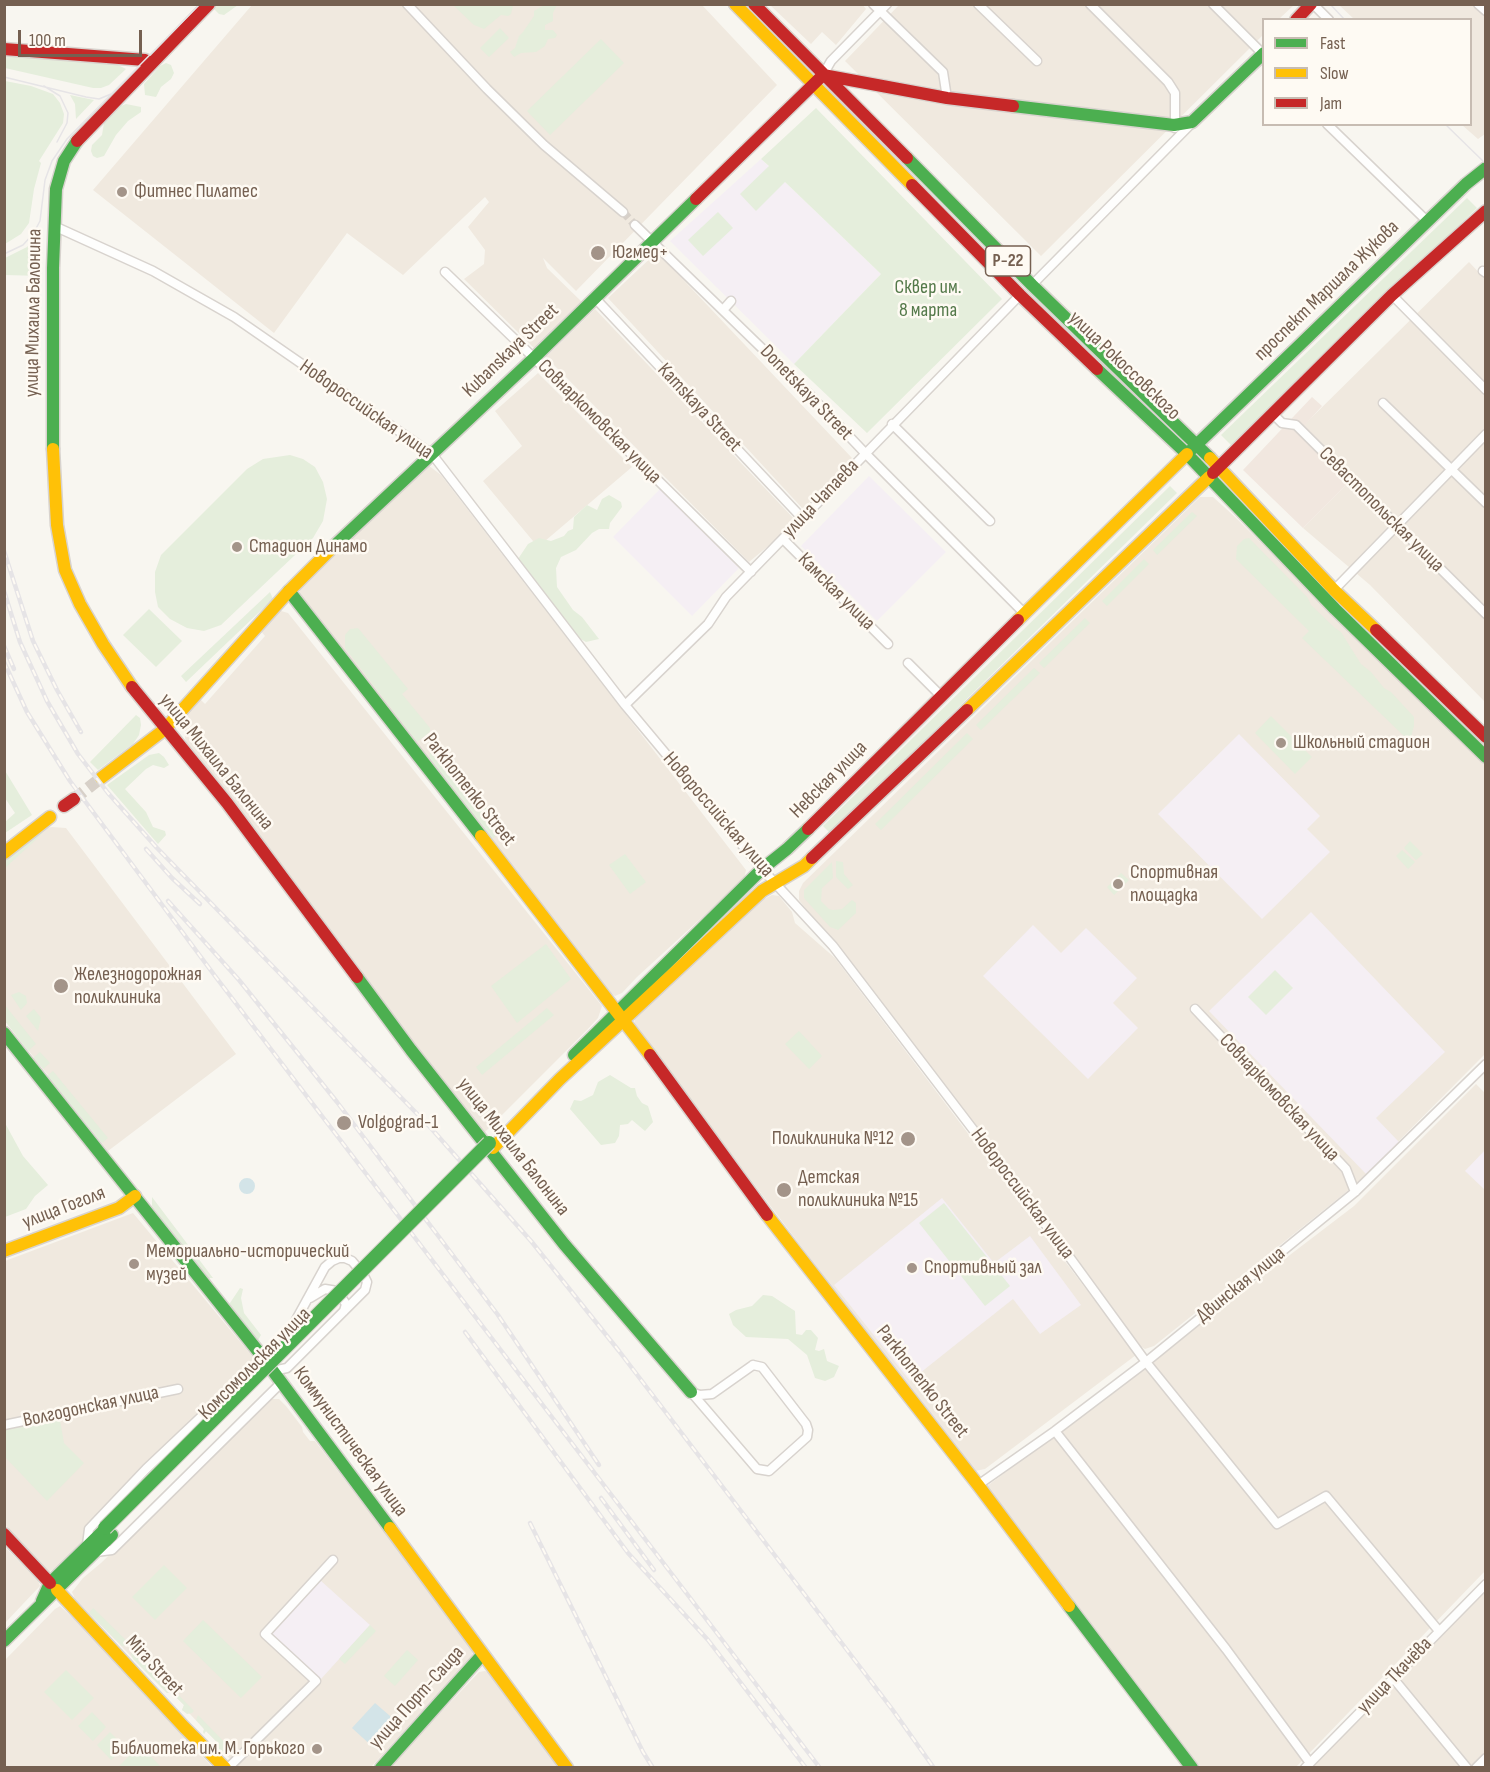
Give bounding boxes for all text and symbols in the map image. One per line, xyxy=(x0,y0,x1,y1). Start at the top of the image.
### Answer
scale bar xyxy=(21,18,146,56)
legend xyxy=(1262,18,1472,126)
text: 100 m xyxy=(29,30,66,51)
text: Fast xyxy=(1320,33,1345,54)
text: Slow xyxy=(1320,63,1349,84)
text: Jam xyxy=(1320,93,1342,114)
place label: Фитнес Пилатес xyxy=(134,180,258,204)
marker: Фитнес Пилатес xyxy=(115,185,129,199)
street label: проспект Маршала Жукова xyxy=(1250,216,1404,366)
street label: улица Михаила Балонина xyxy=(21,229,47,397)
place label: Югмед+ xyxy=(612,241,669,265)
marker: Югмед+ xyxy=(589,244,607,262)
road number: Р-22 xyxy=(986,246,1030,276)
park label: Сквер им. 8 марта xyxy=(895,276,961,323)
street label: Kubanskaya Street xyxy=(458,299,564,403)
street label: улица Рокоссовского xyxy=(1063,307,1185,425)
street label: Donetskaya Street xyxy=(754,340,858,446)
street label: Новороссийская улица xyxy=(295,355,437,465)
street label: Совнаркомовская улица xyxy=(532,355,666,489)
street label: Kamskaya Street xyxy=(652,359,746,457)
street label: Севастопольская улица xyxy=(1313,442,1449,578)
street label: улица Чапаева xyxy=(778,455,864,543)
place label: Стадион Динамо xyxy=(249,535,368,559)
marker: Стадион Динамо xyxy=(230,540,244,554)
street label: Камская улица xyxy=(792,548,880,636)
street label: улица Михаила Балонина xyxy=(154,689,278,835)
street label: Parkhomenko Street xyxy=(418,729,520,851)
place label: Школьный стадион xyxy=(1293,731,1430,755)
street label: Невская улица xyxy=(785,736,873,824)
marker: Школьный стадион xyxy=(1274,736,1288,750)
street label: Новороссийская улица xyxy=(657,748,779,882)
place label: Спортивная площадка xyxy=(1130,861,1218,908)
marker: Спортивная площадка xyxy=(1111,877,1125,891)
place label: Железнодорожная поликлиника xyxy=(74,963,202,1010)
marker: Железнодорожная поликлиника xyxy=(52,977,70,995)
street label: Совнаркомовская улица xyxy=(1214,1029,1344,1167)
street label: улица Михаила Балонина xyxy=(452,1073,574,1221)
place label: Volgograd-1 xyxy=(358,1111,438,1135)
marker: Volgograd-1 xyxy=(335,1114,353,1132)
street label: Новороссийская улица xyxy=(965,1124,1079,1264)
place label: Поликлиника №12 xyxy=(772,1127,894,1151)
marker: Поликлиника №12 xyxy=(899,1130,917,1148)
place label: Детская поликлиника №15 xyxy=(798,1166,918,1213)
street label: улица Гоголя xyxy=(19,1181,109,1235)
marker: Детская поликлиника №15 xyxy=(775,1181,793,1199)
place label: Мемориально-исторический музей xyxy=(146,1240,349,1287)
street label: Двинская улица xyxy=(1192,1242,1290,1328)
place label: Спортивный зал xyxy=(924,1256,1041,1280)
marker: Мемориально-исторический музей xyxy=(127,1257,141,1271)
marker: Спортивный зал xyxy=(905,1261,919,1275)
street label: Комсомольская улица xyxy=(194,1303,316,1425)
street label: Parkhomenko Street xyxy=(871,1321,973,1443)
street label: Коммунистическая улица xyxy=(288,1362,412,1522)
street label: Волгодонская улица xyxy=(21,1381,161,1433)
street label: Mira Street xyxy=(120,1631,188,1701)
street label: улица Ткачёва xyxy=(1353,1633,1437,1719)
street label: улица Порт-Саида xyxy=(364,1641,470,1755)
place label: Библиотека им. М. Горького xyxy=(111,1737,305,1761)
marker: Библиотека им. М. Горького xyxy=(310,1742,324,1756)

